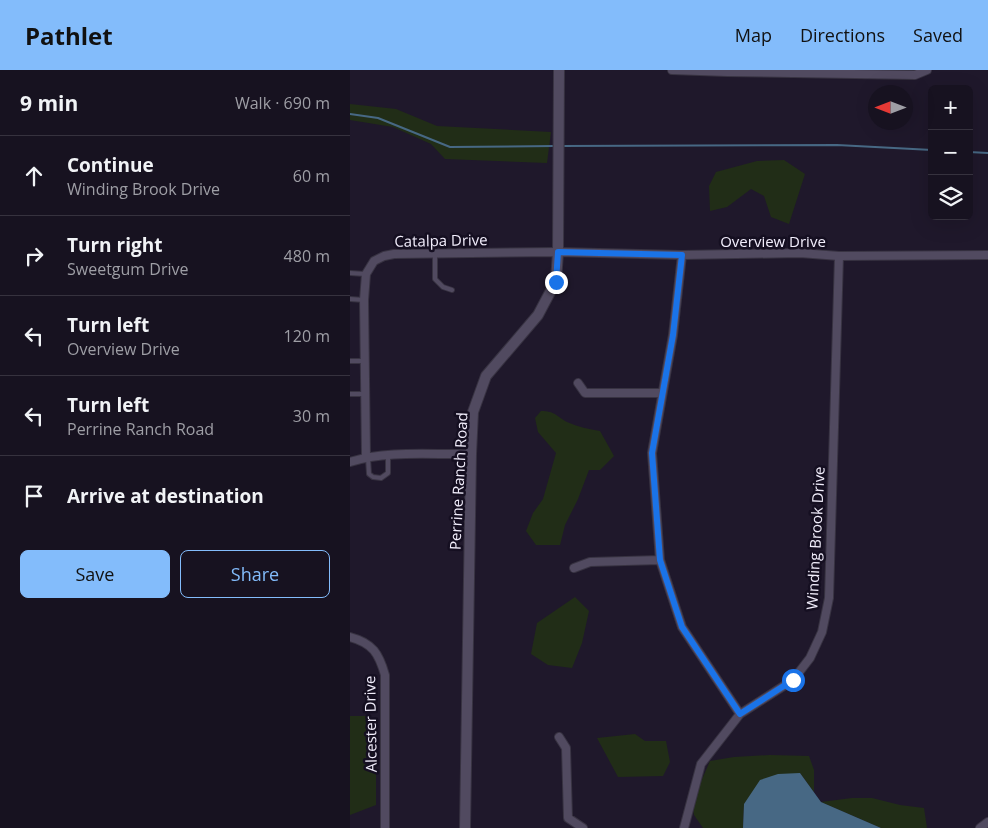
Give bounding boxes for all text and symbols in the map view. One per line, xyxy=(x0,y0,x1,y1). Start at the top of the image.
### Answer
text: Pathlet xyxy=(25,19,113,52)
text: Map xyxy=(735,23,772,47)
text: Directions xyxy=(800,23,885,47)
text: Saved xyxy=(913,23,963,47)
north arrow xyxy=(868,85,913,130)
map controls xyxy=(928,85,973,220)
button: + xyxy=(928,85,973,130)
text: 9 min xyxy=(20,89,78,117)
text: Walk · 690 m xyxy=(235,92,330,114)
button: − xyxy=(928,130,973,175)
text: Continue xyxy=(67,152,154,178)
icon: ahead xyxy=(20,162,48,190)
text: 60 m xyxy=(293,165,330,187)
button: layers xyxy=(928,175,973,220)
text: Winding Brook Drive xyxy=(67,178,220,200)
street label: Catalpa Drive xyxy=(394,229,488,251)
street label: Overview Drive xyxy=(720,231,826,251)
text: Turn right xyxy=(67,232,162,258)
icon: right xyxy=(20,242,48,270)
text: 480 m xyxy=(284,245,330,267)
text: Sweetgum Drive xyxy=(67,258,188,280)
route end xyxy=(545,271,568,294)
text: Turn left xyxy=(67,312,149,338)
icon: left xyxy=(20,322,48,350)
text: 120 m xyxy=(284,325,330,347)
text: Overview Drive xyxy=(67,338,180,360)
text: Turn left xyxy=(67,392,149,418)
icon: left xyxy=(20,402,48,430)
text: 30 m xyxy=(293,405,330,427)
street label: Perrine Ranch Road xyxy=(444,412,472,550)
text: Perrine Ranch Road xyxy=(67,418,214,440)
street label: Winding Brook Drive xyxy=(801,466,829,610)
icon: arrive xyxy=(20,482,48,510)
text: Arrive at destination xyxy=(67,483,264,509)
button: Save xyxy=(20,550,170,598)
button: Share xyxy=(180,550,330,598)
route start xyxy=(782,669,805,692)
street label: Alcester Drive xyxy=(359,676,381,772)

